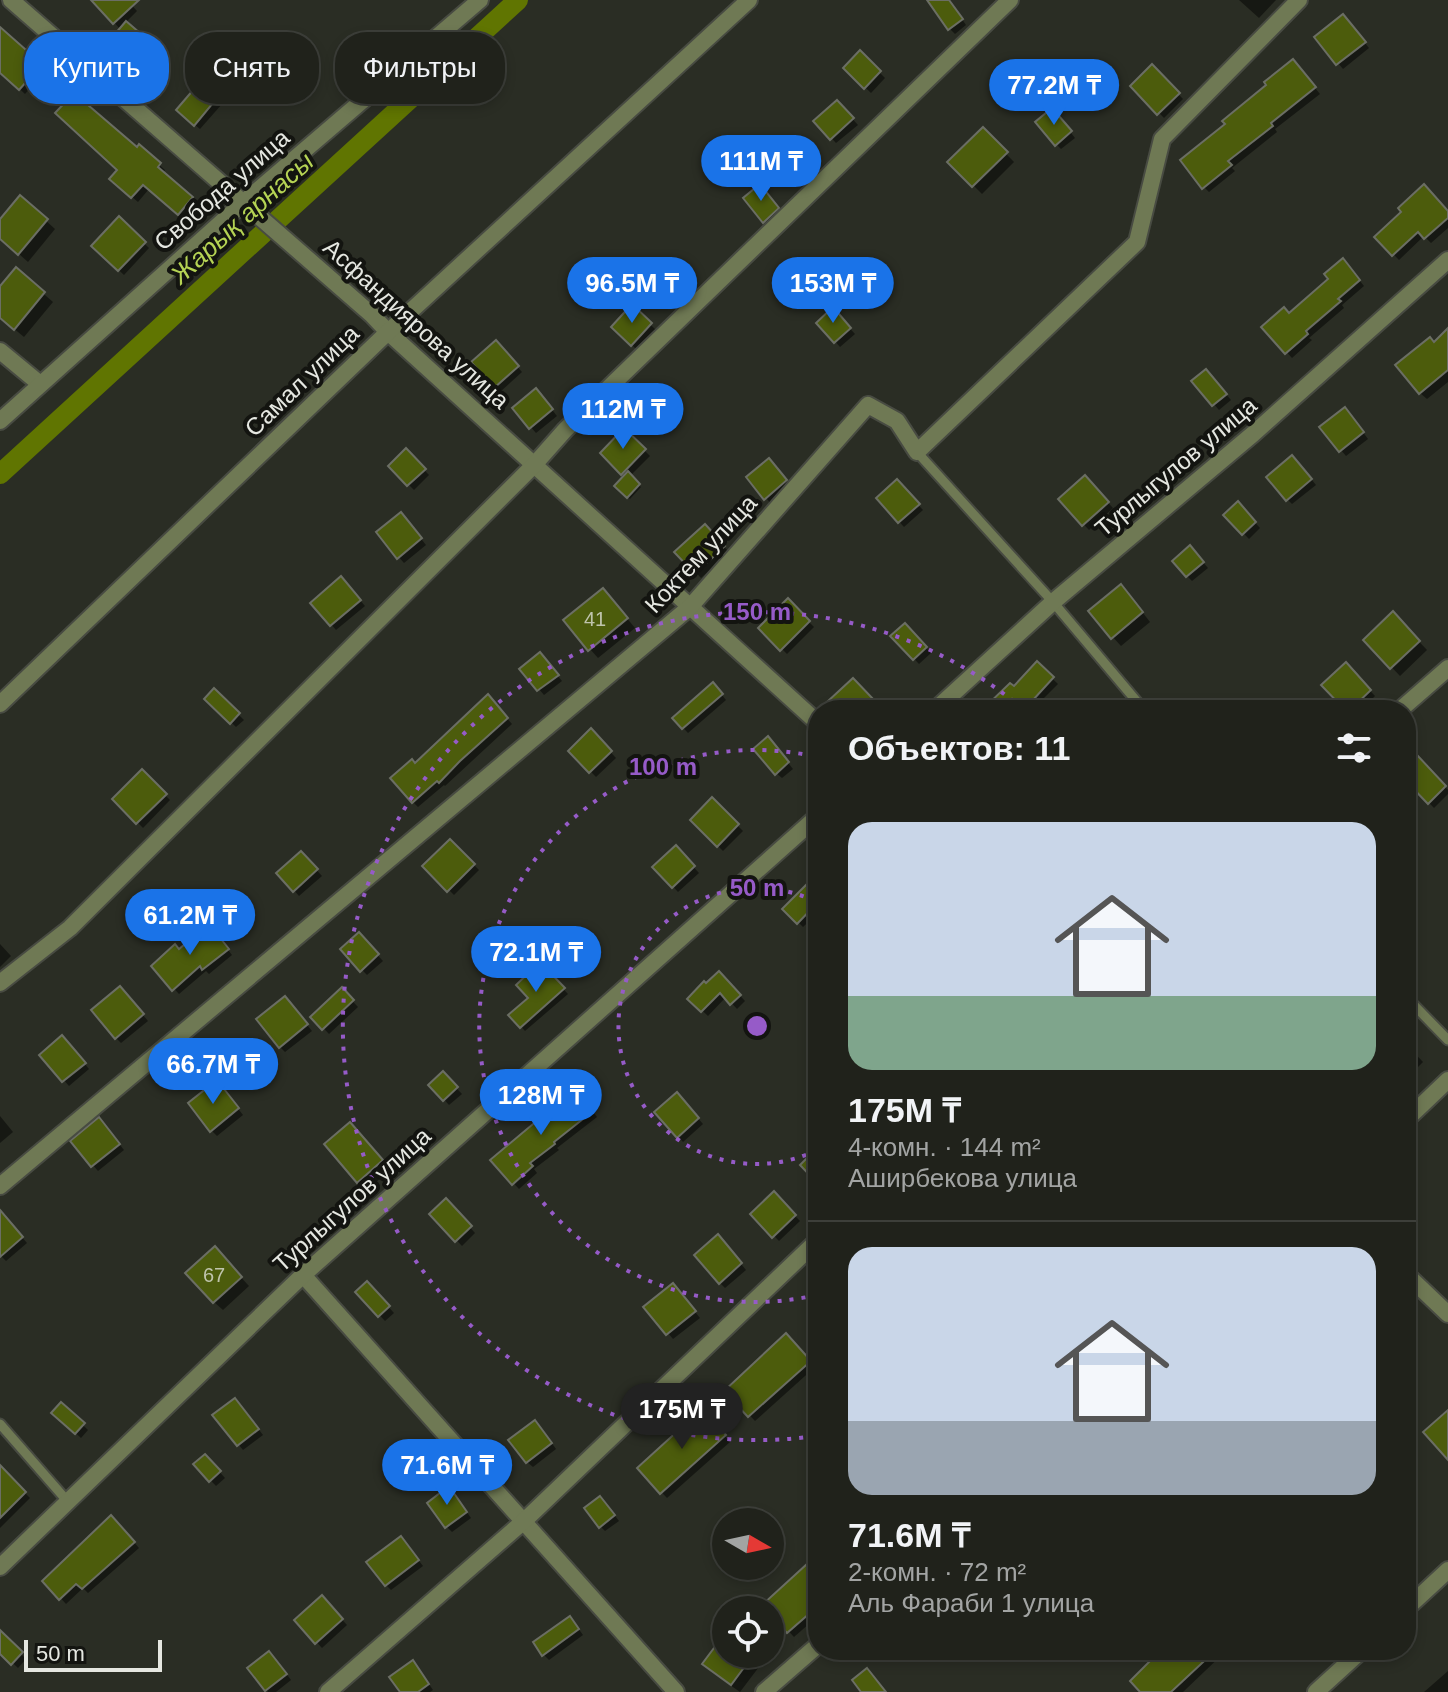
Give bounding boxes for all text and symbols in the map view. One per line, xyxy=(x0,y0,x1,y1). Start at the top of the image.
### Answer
chip: Купить xyxy=(24,32,169,104)
chip: Снять xyxy=(185,32,319,104)
chip: Фильтры xyxy=(335,32,505,104)
pin: 77.2M ₸ xyxy=(980,59,1128,127)
text: 77.2M ₸ xyxy=(1007,70,1101,100)
street label: Свобода улица xyxy=(149,123,295,255)
pin: 111M ₸ xyxy=(696,135,826,203)
water label: Жарық арнасы xyxy=(163,146,319,291)
text: 111M ₸ xyxy=(719,146,803,176)
street label: Асфандиярова улица xyxy=(318,233,515,414)
pin: 96.5M ₸ xyxy=(558,257,706,325)
pin: 153M ₸ xyxy=(768,257,898,325)
text: 96.5M ₸ xyxy=(585,268,679,298)
text: 153M ₸ xyxy=(790,268,876,298)
street label: Самал улица xyxy=(239,319,365,442)
pin: 112M ₸ xyxy=(558,383,688,451)
street label: Турлыгулов улица xyxy=(1090,391,1262,542)
text: 112M ₸ xyxy=(580,394,666,424)
street label: Коктем улица xyxy=(639,489,763,618)
text: 150 m xyxy=(723,598,791,625)
house number: 41 xyxy=(584,608,606,630)
icon: filters xyxy=(1332,726,1376,770)
text: Объектов: 11 xyxy=(848,729,1070,767)
text: 100 m xyxy=(629,753,697,780)
text: 50 m xyxy=(730,874,784,901)
icon: home xyxy=(1040,874,1184,1018)
pin: 61.2M ₸ xyxy=(116,889,264,957)
text: 61.2M ₸ xyxy=(143,900,237,930)
pin: 72.1M ₸ xyxy=(462,926,610,994)
text: 72.1M ₸ xyxy=(489,937,583,967)
centre of rings xyxy=(743,1012,771,1040)
pin: 66.7M ₸ xyxy=(139,1038,287,1106)
text: 66.7M ₸ xyxy=(166,1049,260,1079)
pin: 128M ₸ xyxy=(476,1069,606,1137)
text: 128M ₸ xyxy=(498,1080,584,1110)
text: 175M ₸ xyxy=(848,1091,961,1129)
street label: Турлыгулов улица xyxy=(268,1122,436,1277)
text: 4-комн. · 144 m² xyxy=(848,1132,1041,1162)
text: Аширбекова улица xyxy=(848,1163,1077,1193)
house number: 67 xyxy=(203,1264,225,1286)
icon: home xyxy=(1040,1299,1184,1443)
pin: 175M ₸ xyxy=(617,1383,747,1451)
text: 175M ₸ xyxy=(639,1394,725,1424)
pin: 71.6M ₸ xyxy=(373,1439,521,1507)
text: 71.6M ₸ xyxy=(400,1450,494,1480)
north arrow xyxy=(712,1508,784,1580)
map controls xyxy=(712,1508,784,1668)
text: 71.6M ₸ xyxy=(848,1516,971,1554)
text: 2-комн. · 72 m² xyxy=(848,1557,1026,1587)
text: Аль Фараби 1 улица xyxy=(848,1588,1094,1618)
button: locate xyxy=(712,1596,784,1668)
scale bar xyxy=(24,1636,162,1672)
text: 50 m xyxy=(36,1641,85,1666)

